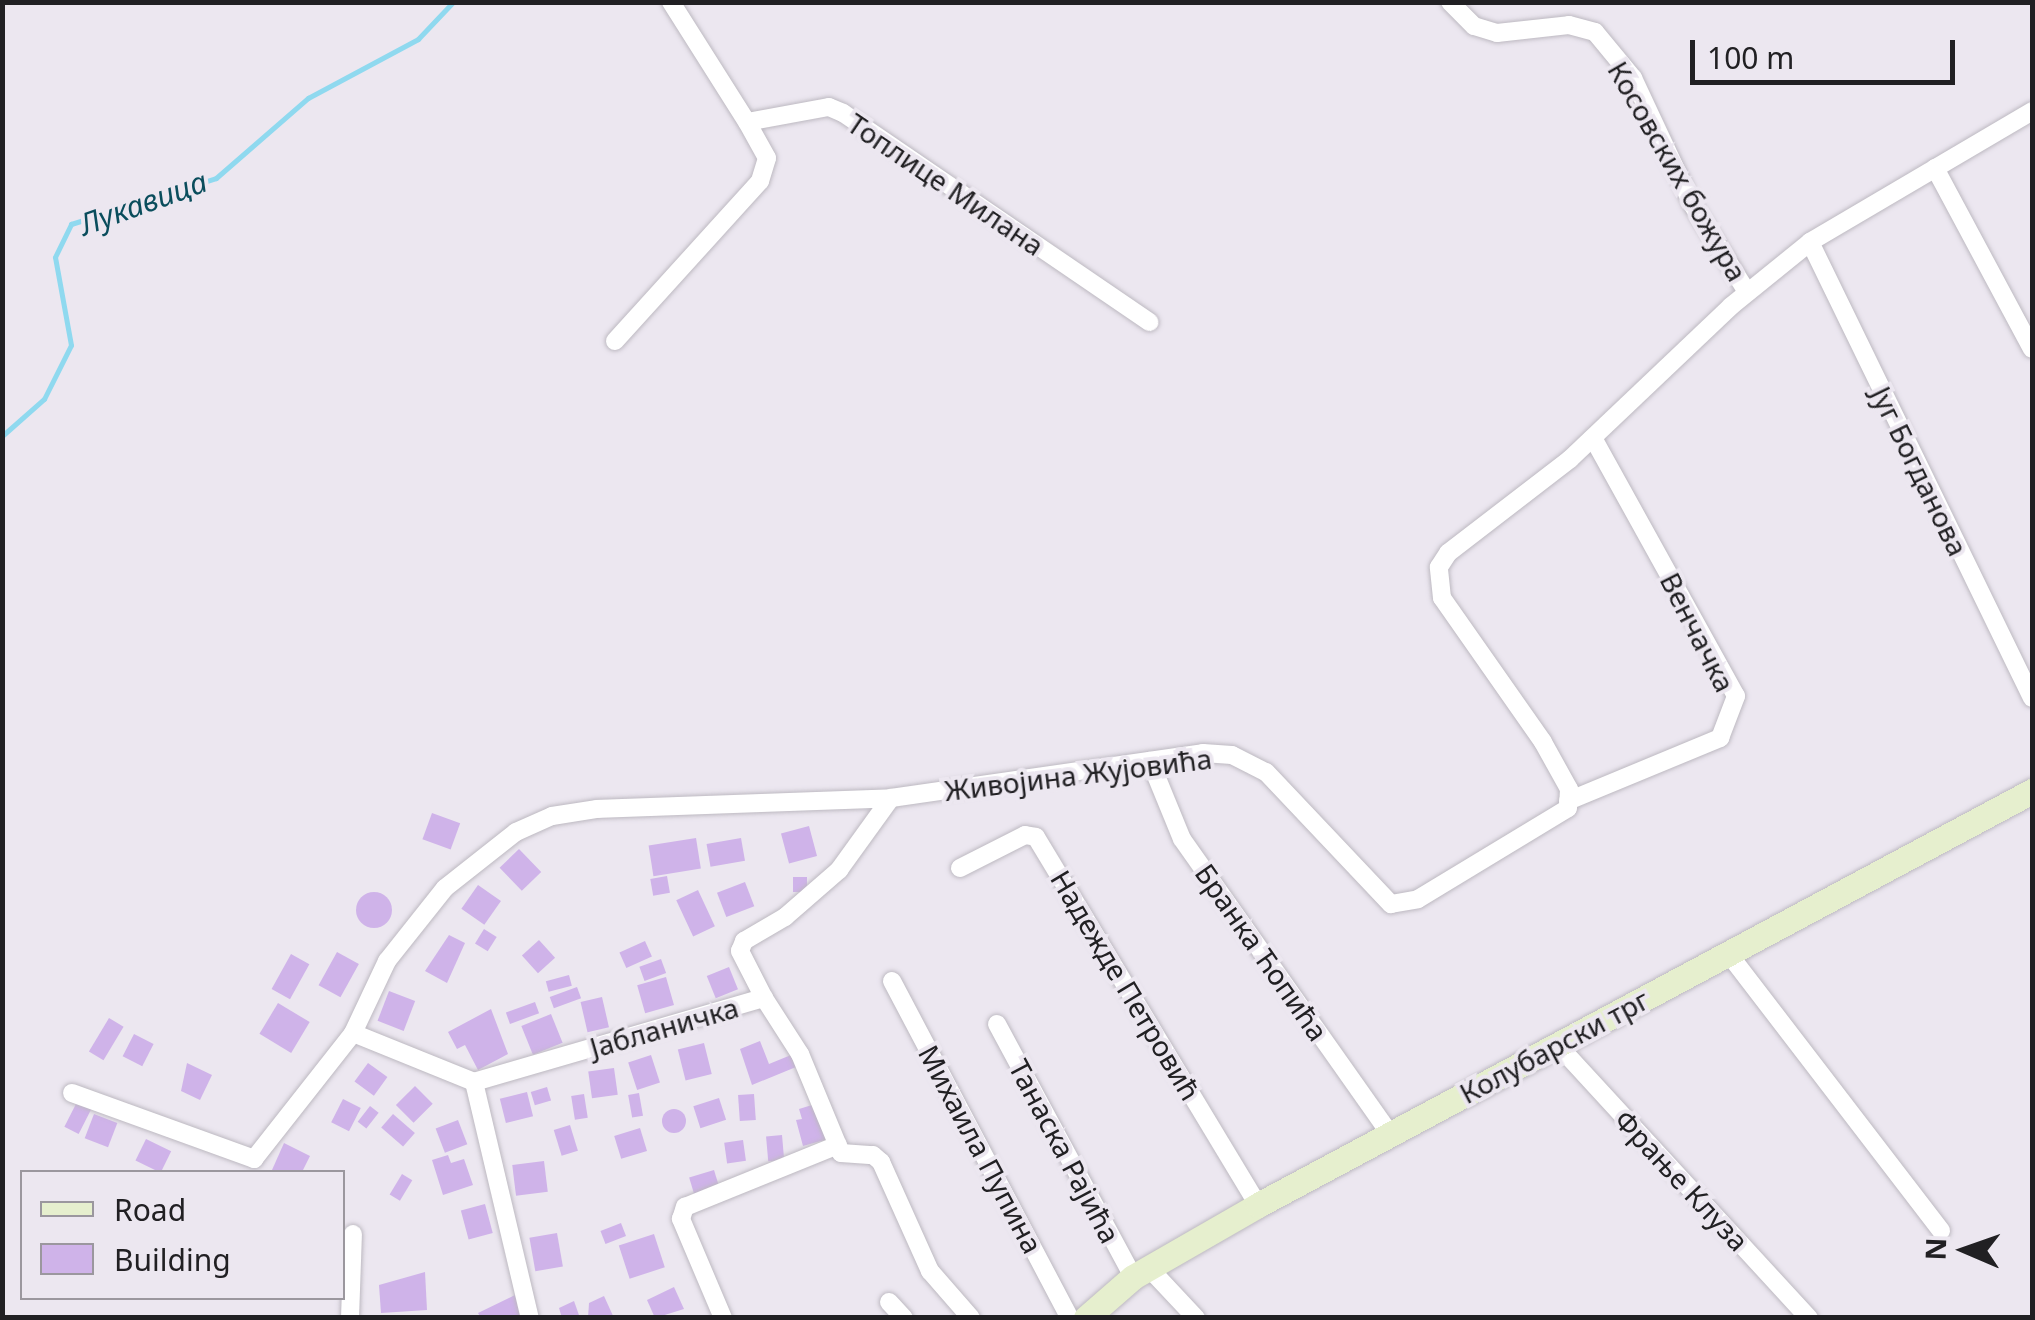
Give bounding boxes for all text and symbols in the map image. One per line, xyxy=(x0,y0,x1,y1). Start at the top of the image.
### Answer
scale bar xyxy=(1695,20,1960,82)
text: 100 m xyxy=(1707,37,1794,78)
street label: Косовских божура xyxy=(1601,55,1755,287)
street label: Топлице Милана xyxy=(842,106,1050,262)
water label: Лукавица xyxy=(74,163,212,243)
street label: Југ Богданова xyxy=(1865,381,1975,561)
street label: Венчачка xyxy=(1654,567,1742,697)
street label: Живојина Жујовића xyxy=(942,741,1214,807)
street label: Бранка Ћопића xyxy=(1189,857,1335,1047)
street label: Надежде Петровић xyxy=(1044,864,1208,1106)
street label: Колубарски трг xyxy=(1454,982,1654,1110)
street label: Јабланичка xyxy=(586,990,742,1064)
street label: Михаила Пупина xyxy=(912,1039,1050,1259)
street label: Танаска Рајића xyxy=(1003,1054,1127,1248)
street label: Фрање Клуза xyxy=(1608,1103,1756,1257)
legend xyxy=(20,1170,345,1300)
text: Road xyxy=(114,1189,186,1230)
north arrow xyxy=(1915,1200,2015,1300)
text: N xyxy=(1916,1237,1954,1261)
text: Building xyxy=(114,1239,231,1280)

